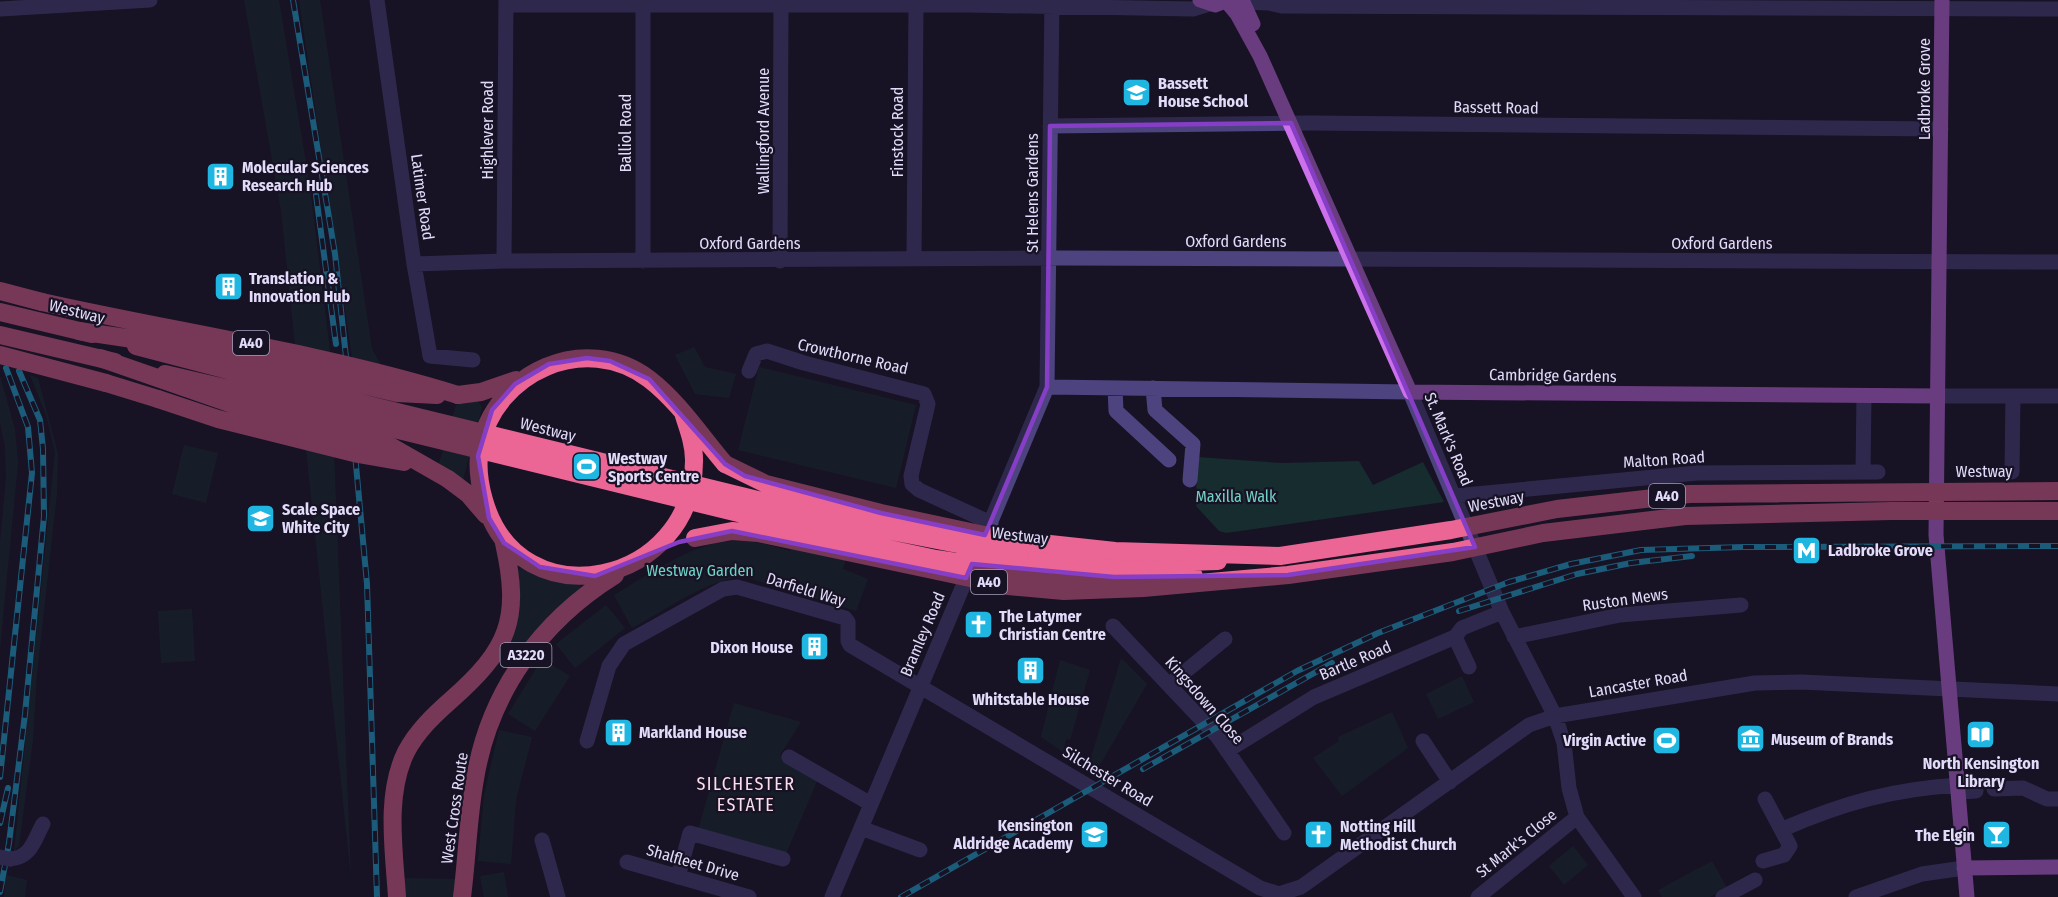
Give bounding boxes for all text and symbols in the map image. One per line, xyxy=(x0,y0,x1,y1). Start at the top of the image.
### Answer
street label: Ladbroke Grove xyxy=(1915,38,1934,140)
street label: Wallingford Avenue xyxy=(754,68,773,194)
place label: Bassett House School xyxy=(1158,74,1249,111)
school or university icon: Bassett House School xyxy=(1121,76,1153,108)
street label: Highlever Road xyxy=(478,80,497,180)
street label: Finstock Road xyxy=(888,87,907,177)
street label: Balliol Road xyxy=(616,94,635,172)
street label: Bassett Road xyxy=(1453,97,1539,118)
street label: St Helens Gardens xyxy=(1023,133,1042,253)
street label: Latimer Road xyxy=(407,153,438,241)
place label: Molecular Sciences Research Hub xyxy=(242,158,369,195)
building icon: Molecular Sciences Research Hub xyxy=(205,160,237,192)
street label: Oxford Gardens xyxy=(1185,232,1287,251)
street label: Oxford Gardens xyxy=(699,234,801,253)
street label: Oxford Gardens xyxy=(1671,234,1773,253)
place label: Translation & Innovation Hub xyxy=(249,269,351,306)
building icon: Translation & Innovation Hub xyxy=(212,271,244,303)
street label: Westway xyxy=(47,295,108,328)
road number: A40 xyxy=(233,331,269,355)
street label: Crowthorne Road xyxy=(796,335,910,378)
street label: Cambridge Gardens xyxy=(1489,365,1617,386)
street label: St. Mark's Road xyxy=(1420,390,1477,489)
street label: Westway xyxy=(518,413,579,446)
street label: Malton Road xyxy=(1622,447,1706,472)
place label: Westway Sports Centre xyxy=(608,449,699,486)
sports icon: Westway Sports Centre xyxy=(571,451,603,483)
street label: Westway xyxy=(1956,462,2013,481)
road number: A40 xyxy=(1649,484,1685,508)
park label: Maxilla Walk xyxy=(1195,487,1277,506)
street label: Westway xyxy=(1466,487,1527,516)
place label: Scale Space White City xyxy=(282,500,360,537)
school or university icon: Scale Space White City xyxy=(245,502,277,534)
street label: Westway xyxy=(991,523,1050,548)
metro station icon: Ladbroke Grove xyxy=(1791,534,1823,566)
place label: Ladbroke Grove xyxy=(1828,541,1933,560)
park label: Westway Garden xyxy=(646,561,754,580)
street label: Darfield Way xyxy=(764,568,848,611)
road number: A40 xyxy=(971,570,1007,594)
street label: Ruston Mews xyxy=(1581,584,1669,615)
street label: Bramley Road xyxy=(896,589,949,679)
place label: The Latymer Christian Centre xyxy=(999,607,1106,644)
church icon: The Latymer Christian Centre xyxy=(962,609,994,641)
building icon: Dixon House xyxy=(798,631,830,663)
street label: Bartle Road xyxy=(1316,637,1394,684)
place label: Dixon House xyxy=(710,638,793,657)
road number: A3220 xyxy=(500,643,552,667)
street label: Kingsdown Close xyxy=(1161,653,1248,748)
building icon: Whitstable House xyxy=(1015,655,1047,687)
street label: Lancaster Road xyxy=(1587,665,1689,702)
place label: Whitstable House xyxy=(973,690,1089,709)
building icon: Markland House xyxy=(602,716,634,748)
library icon: North Kensington Library xyxy=(1965,719,1997,751)
place label: Markland House xyxy=(639,723,747,742)
museum icon: Museum of Brands xyxy=(1734,723,1766,755)
sports icon: Virgin Active xyxy=(1651,724,1683,756)
place label: Museum of Brands xyxy=(1771,730,1893,749)
place label: Virgin Active xyxy=(1562,731,1646,750)
street label: Silchester Road xyxy=(1059,742,1156,811)
street label: West Cross Route xyxy=(437,751,472,865)
place label: North Kensington Library xyxy=(1923,754,2039,791)
district label: SILCHESTER ESTATE xyxy=(696,773,796,816)
street label: St Mark's Close xyxy=(1472,805,1560,882)
place label: Kensington Aldridge Academy xyxy=(953,816,1073,853)
place label: Notting Hill Methodist Church xyxy=(1340,817,1457,854)
school or university icon: Kensington Aldridge Academy xyxy=(1078,818,1110,850)
church icon: Notting Hill Methodist Church xyxy=(1303,819,1335,851)
bar icon: The Elgin xyxy=(1980,819,2012,851)
place label: The Elgin xyxy=(1915,826,1975,845)
street label: Shalfleet Drive xyxy=(644,840,742,885)

